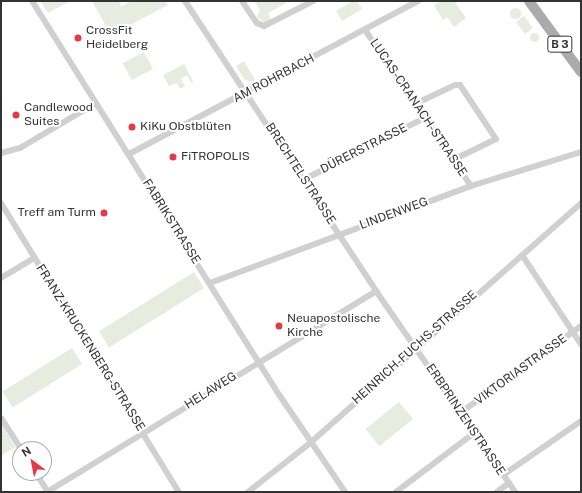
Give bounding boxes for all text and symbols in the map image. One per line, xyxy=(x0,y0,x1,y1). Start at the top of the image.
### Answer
place label: CrossFit Heidelberg xyxy=(86,24,148,52)
marker: CrossFit Heidelberg xyxy=(73,33,83,43)
road number: B 3 xyxy=(547,35,573,53)
street label: LUCAS-CRANACH-STRASSE xyxy=(366,36,470,180)
street label: AM ROHRBACH xyxy=(231,52,317,106)
place label: Candlewood Suites xyxy=(24,101,93,129)
marker: Candlewood Suites xyxy=(11,110,21,120)
place label: KiKu Obstblüten xyxy=(140,120,231,134)
street label: BRECHTELSTRASSE xyxy=(262,121,338,227)
street label: DÜRERSTRASSE xyxy=(318,121,410,177)
marker: KiKu Obstblüten xyxy=(127,122,137,132)
place label: FiTROPOLIS xyxy=(181,150,250,164)
marker: FiTROPOLIS xyxy=(168,152,178,162)
street label: FABRIKSTRASSE xyxy=(139,177,203,267)
street label: LINDENWEG xyxy=(358,195,430,233)
place label: Treff am Turm xyxy=(17,206,96,220)
marker: Treff am Turm xyxy=(99,208,109,218)
street label: FRANZ-KRUCKENBERG-STRASSE xyxy=(33,262,147,434)
street label: HEINRICH-FUCHS-STRASSE xyxy=(350,288,480,408)
place label: Neuapostolische Kirche xyxy=(287,312,380,340)
marker: Neuapostolische Kirche xyxy=(274,321,284,331)
street label: VIKTORIASTRASSE xyxy=(472,332,570,408)
street label: ERBPRINZENSTRASSE xyxy=(422,362,508,478)
street label: HELAWEG xyxy=(182,369,240,413)
north arrow xyxy=(12,441,52,481)
text: N xyxy=(19,444,33,459)

